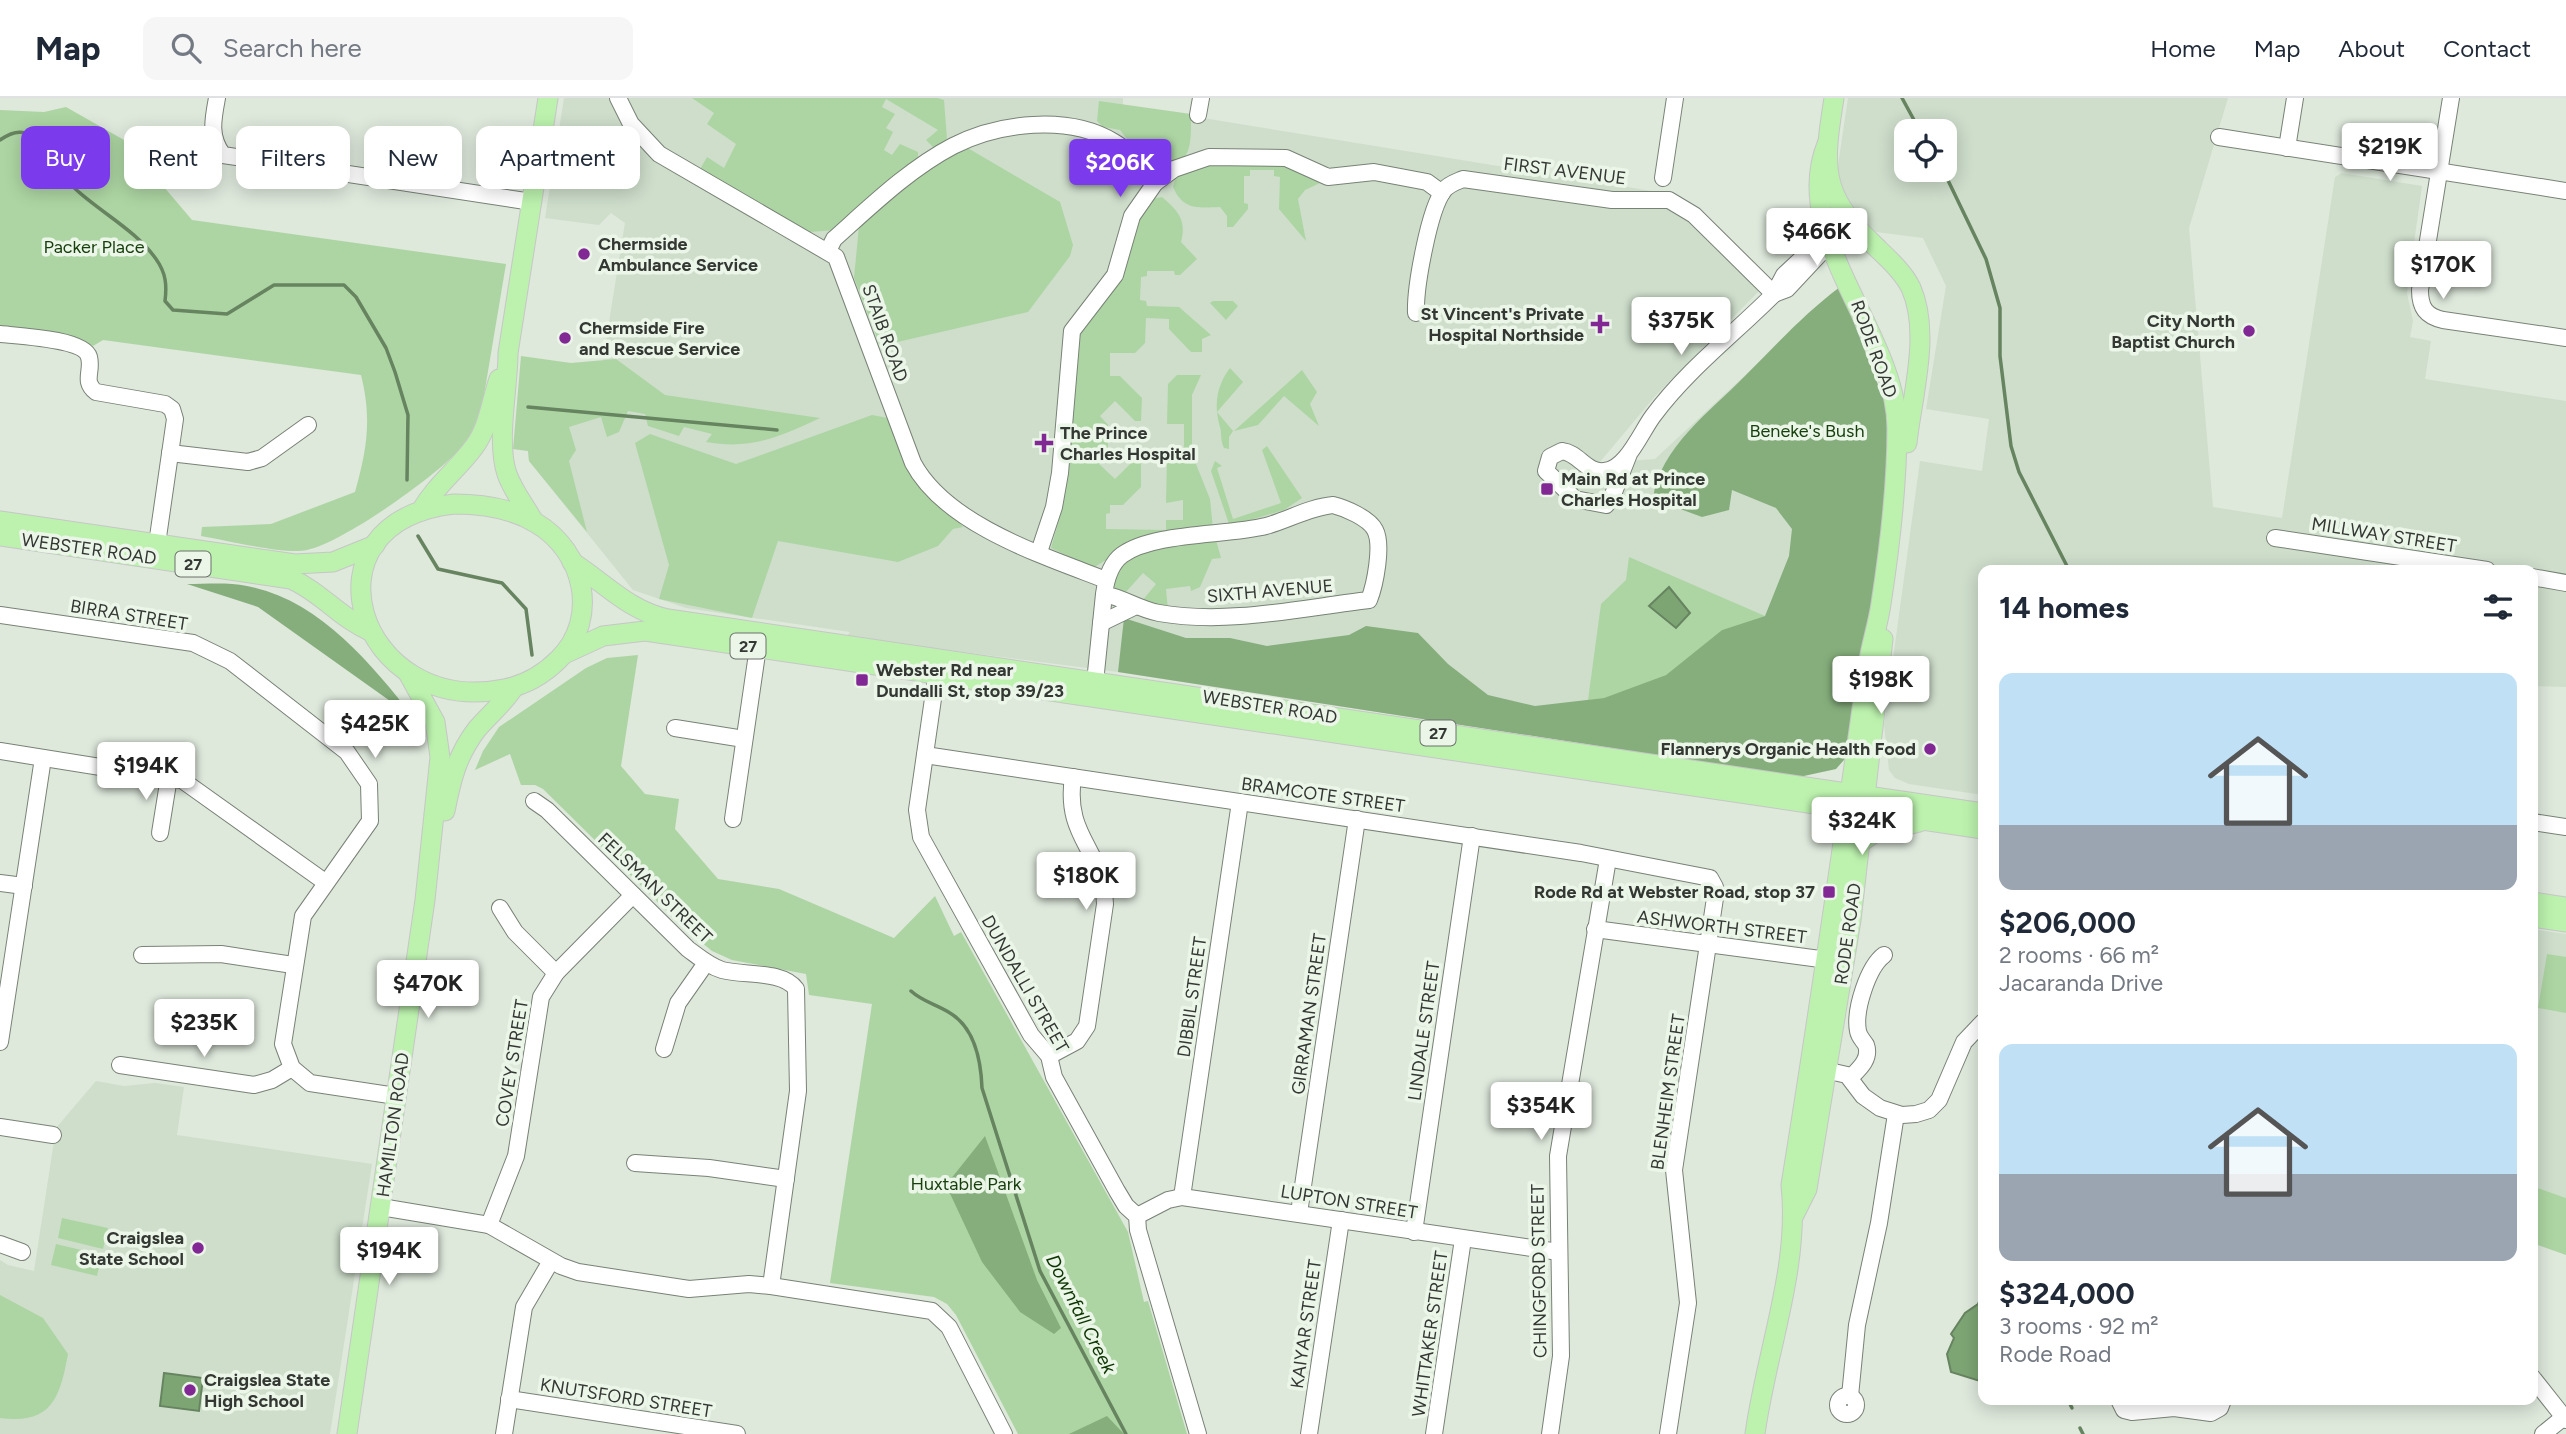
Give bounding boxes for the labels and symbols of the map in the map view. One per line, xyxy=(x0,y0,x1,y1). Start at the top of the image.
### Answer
pin: $219K xyxy=(2341,123,2439,183)
pin: $206K xyxy=(1071,140,1169,199)
street label: FIRST AVENUE xyxy=(1503,153,1627,189)
pin: $466K xyxy=(1768,208,1866,268)
place label: Chermside Ambulance Service xyxy=(598,233,758,276)
park label: Packer Place xyxy=(43,236,145,258)
pin: $170K xyxy=(2394,242,2492,301)
marker: Chermside Ambulance Service xyxy=(576,246,592,262)
street label: STAIB ROAD xyxy=(857,281,913,385)
street label: RODE ROAD xyxy=(1846,297,1902,401)
pin: $375K xyxy=(1632,298,1730,357)
place label: St Vincent's Private Hospital Northside xyxy=(1421,303,1584,346)
place label: City North Baptist Church xyxy=(2111,310,2235,353)
marker: St Vincent's Private Hospital Northside xyxy=(1590,314,1610,334)
place label: Chermside Fire and Rescue Service xyxy=(579,317,740,360)
marker: City North Baptist Church xyxy=(2241,323,2257,339)
marker: Chermside Fire and Rescue Service xyxy=(557,330,573,346)
park label: Beneke's Bush xyxy=(1750,420,1864,442)
place label: The Prince Charles Hospital xyxy=(1060,422,1196,465)
marker: The Prince Charles Hospital xyxy=(1034,433,1054,453)
place label: Main Rd at Prince Charles Hospital xyxy=(1561,468,1705,511)
marker: Main Rd at Prince Charles Hospital xyxy=(1539,481,1555,497)
street label: MILLWAY STREET xyxy=(2310,513,2458,557)
street label: WEBSTER ROAD xyxy=(20,529,158,569)
road number: 27 xyxy=(176,551,210,576)
street label: SIXTH AVENUE xyxy=(1206,575,1334,607)
street label: BIRRA STREET xyxy=(69,595,189,635)
road number: 27 xyxy=(730,634,766,659)
pin: $198K xyxy=(1832,656,1930,716)
place label: Webster Rd near Dundalli St, stop 39/23 xyxy=(876,659,1064,702)
marker: Webster Rd near Dundalli St, stop 39/23 xyxy=(854,672,870,688)
street label: WEBSTER ROAD xyxy=(1201,685,1339,729)
pin: $425K xyxy=(326,700,424,760)
road number: 27 xyxy=(1420,720,1456,746)
place label: Flannerys Organic Health Food xyxy=(1661,738,1916,760)
marker: Flannerys Organic Health Food xyxy=(1922,741,1938,757)
pin: $194K xyxy=(97,742,195,802)
street label: BRAMCOTE STREET xyxy=(1240,773,1406,817)
pin: $324K xyxy=(1813,798,1911,857)
street label: FELSMAN STREET xyxy=(593,828,717,948)
pin: $180K xyxy=(1037,852,1135,912)
place label: Rode Rd at Webster Road, stop 37 xyxy=(1534,881,1815,903)
street label: RODE ROAD xyxy=(1830,882,1866,986)
marker: Rode Rd at Webster Road, stop 37 xyxy=(1821,884,1837,900)
street label: ASHWORTH STREET xyxy=(1636,906,1808,948)
street label: DUNDALLI STREET xyxy=(977,911,1073,1057)
street label: GIRRAMAN STREET xyxy=(1287,932,1331,1096)
street label: DIBBIL STREET xyxy=(1173,935,1211,1059)
pin: $470K xyxy=(379,960,477,1020)
street label: LINDALE STREET xyxy=(1403,960,1445,1102)
street label: COVEY STREET xyxy=(491,998,533,1128)
pin: $235K xyxy=(155,1000,253,1059)
street label: BLENHEIM STREET xyxy=(1646,1013,1690,1171)
street label: HAMILTON ROAD xyxy=(372,1051,414,1199)
pin: $354K xyxy=(1492,1082,1590,1142)
park label: Huxtable Park xyxy=(910,1173,1022,1195)
street label: LUPTON STREET xyxy=(1279,1180,1419,1224)
street label: CHINGFORD STREET xyxy=(1526,1184,1552,1358)
place label: Craigslea State School xyxy=(79,1227,184,1270)
pin: $194K xyxy=(340,1228,438,1287)
marker: Craigslea State School xyxy=(190,1240,206,1256)
street label: WHITTAKER STREET xyxy=(1407,1250,1453,1418)
water label: Downfall Creek xyxy=(1041,1251,1121,1378)
street label: KAIYAR STREET xyxy=(1286,1258,1326,1390)
place label: Craigslea State High School xyxy=(204,1369,330,1412)
street label: KNUTSFORD STREET xyxy=(538,1374,714,1422)
marker: Craigslea State High School xyxy=(182,1382,198,1398)

